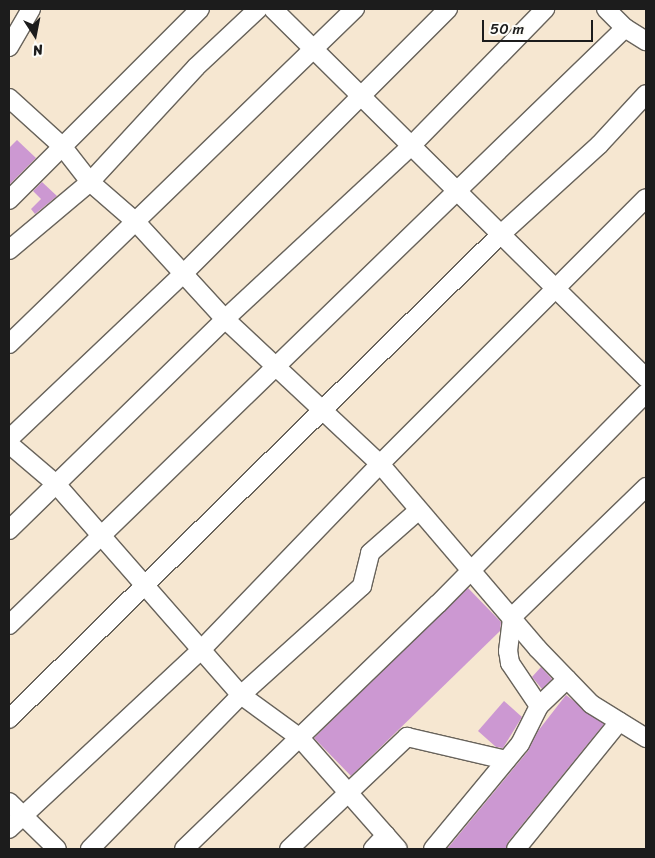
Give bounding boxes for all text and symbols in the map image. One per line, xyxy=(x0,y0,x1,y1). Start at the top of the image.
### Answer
north arrow xyxy=(10,10,60,60)
scale bar xyxy=(485,10,596,42)
text: 50 m xyxy=(490,16,524,42)
text: N xyxy=(31,37,45,63)

